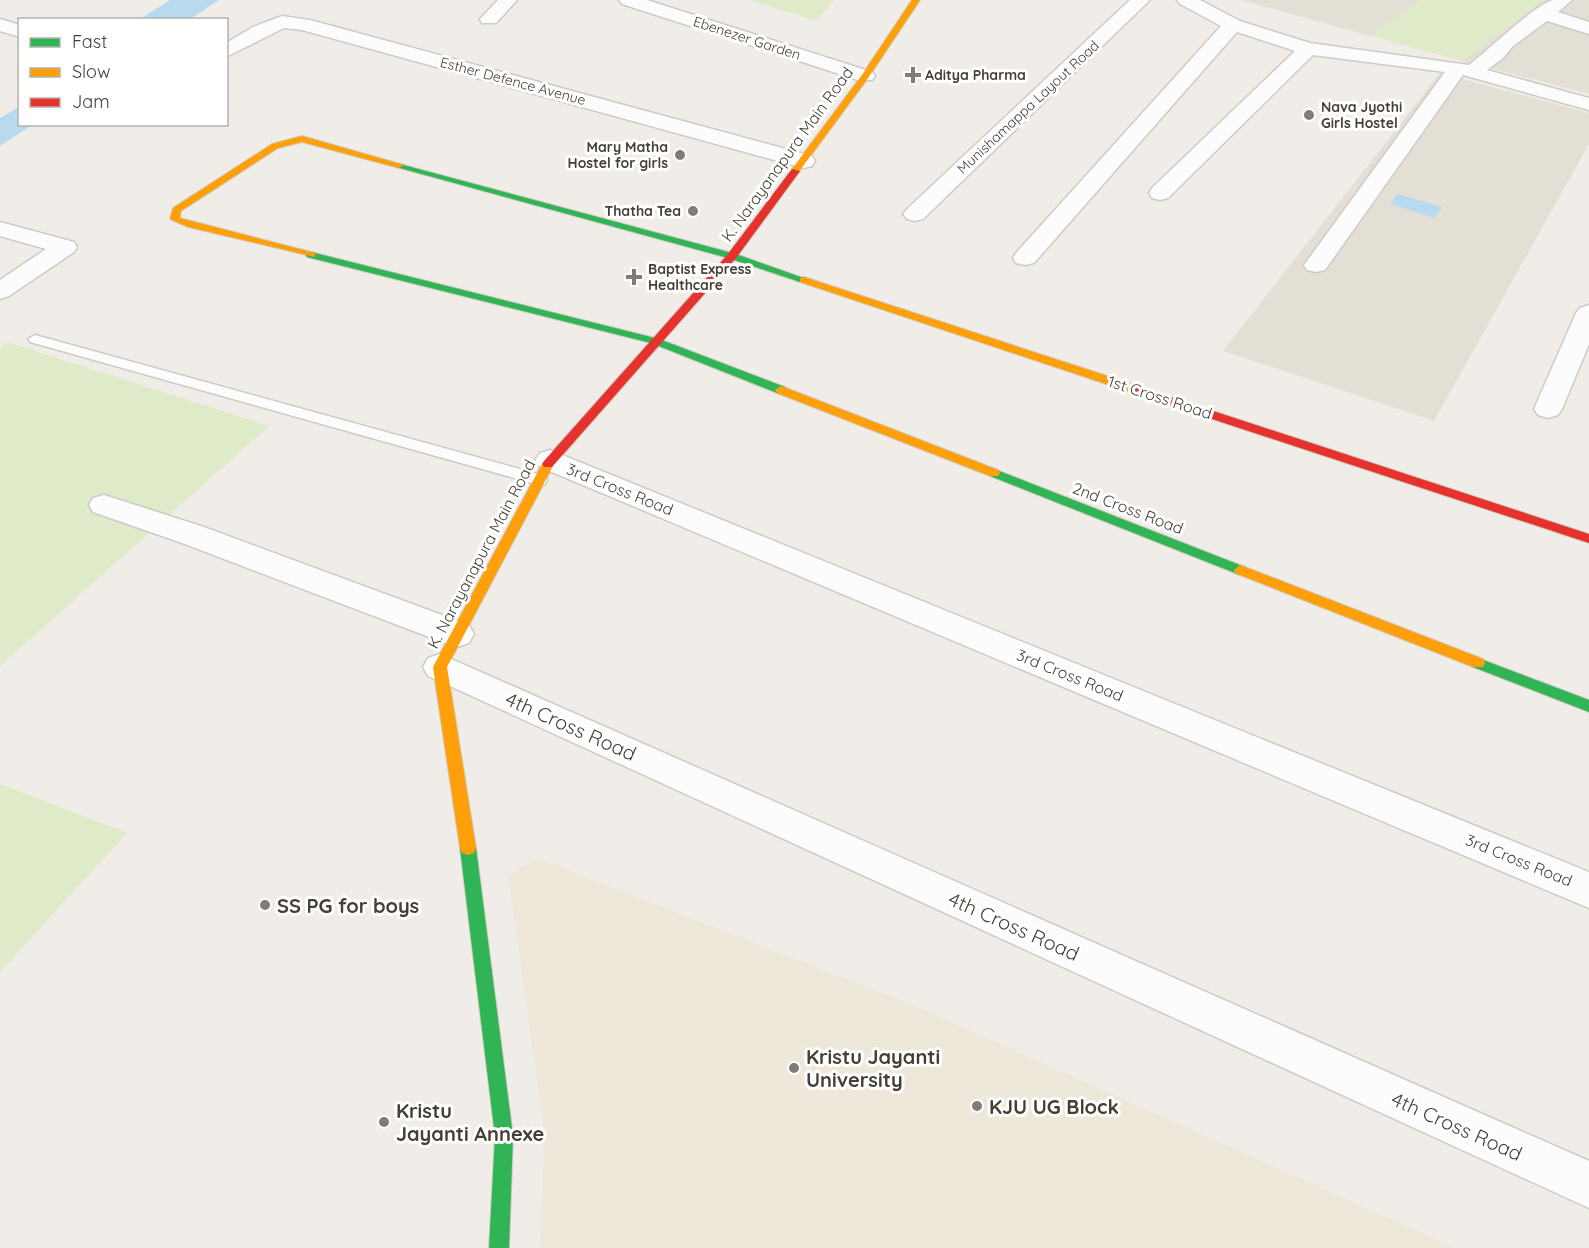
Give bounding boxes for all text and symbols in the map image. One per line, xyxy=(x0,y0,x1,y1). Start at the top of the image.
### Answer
street label: Ebenezer Garden xyxy=(691,12,803,64)
legend xyxy=(18,18,228,126)
text: Fast xyxy=(72,30,107,53)
street label: Munishamappa Layout Road xyxy=(953,36,1103,178)
street label: Esther Defence Avenue xyxy=(438,53,588,109)
text: Slow xyxy=(72,60,110,83)
street label: K. Narayanapura Main Road xyxy=(717,63,857,245)
place label: Aditya Pharma xyxy=(925,66,1026,84)
marker: Aditya Pharma xyxy=(906,68,920,82)
text: Jam xyxy=(72,90,110,113)
place label: Nava Jyothi Girls Hostel xyxy=(1321,98,1402,132)
marker: Nava Jyothi Girls Hostel xyxy=(1302,108,1316,122)
place label: Mary Matha Hostel for girls xyxy=(568,138,668,172)
marker: Mary Matha Hostel for girls xyxy=(673,148,687,162)
place label: Thatha Tea xyxy=(604,202,681,220)
marker: Thatha Tea xyxy=(686,204,700,218)
place label: Baptist Express Healthcare xyxy=(648,260,752,294)
marker: Baptist Express Healthcare xyxy=(625,268,643,286)
street label: 1st Cross Road xyxy=(1105,371,1215,423)
street label: K. Narayanapura Main Road xyxy=(423,456,539,652)
street label: 3rd Cross Road xyxy=(564,459,676,519)
street label: 2nd Cross Road xyxy=(1070,478,1186,538)
street label: 3rd Cross Road xyxy=(1014,645,1126,705)
street label: 4th Cross Road xyxy=(502,686,640,766)
street label: 3rd Cross Road xyxy=(1463,830,1575,890)
street label: 4th Cross Road xyxy=(945,886,1083,966)
place label: SS PG for boys xyxy=(277,893,419,918)
marker: SS PG for boys xyxy=(258,898,272,912)
place label: Kristu Jayanti University xyxy=(806,1044,940,1092)
marker: Kristu Jayanti University xyxy=(787,1061,801,1075)
street label: 4th Cross Road xyxy=(1388,1086,1526,1166)
place label: KJU UG Block xyxy=(989,1094,1119,1119)
place label: Kristu Jayanti Annexe xyxy=(396,1098,544,1146)
marker: KJU UG Block xyxy=(970,1099,984,1113)
marker: Kristu Jayanti Annexe xyxy=(377,1115,391,1129)

